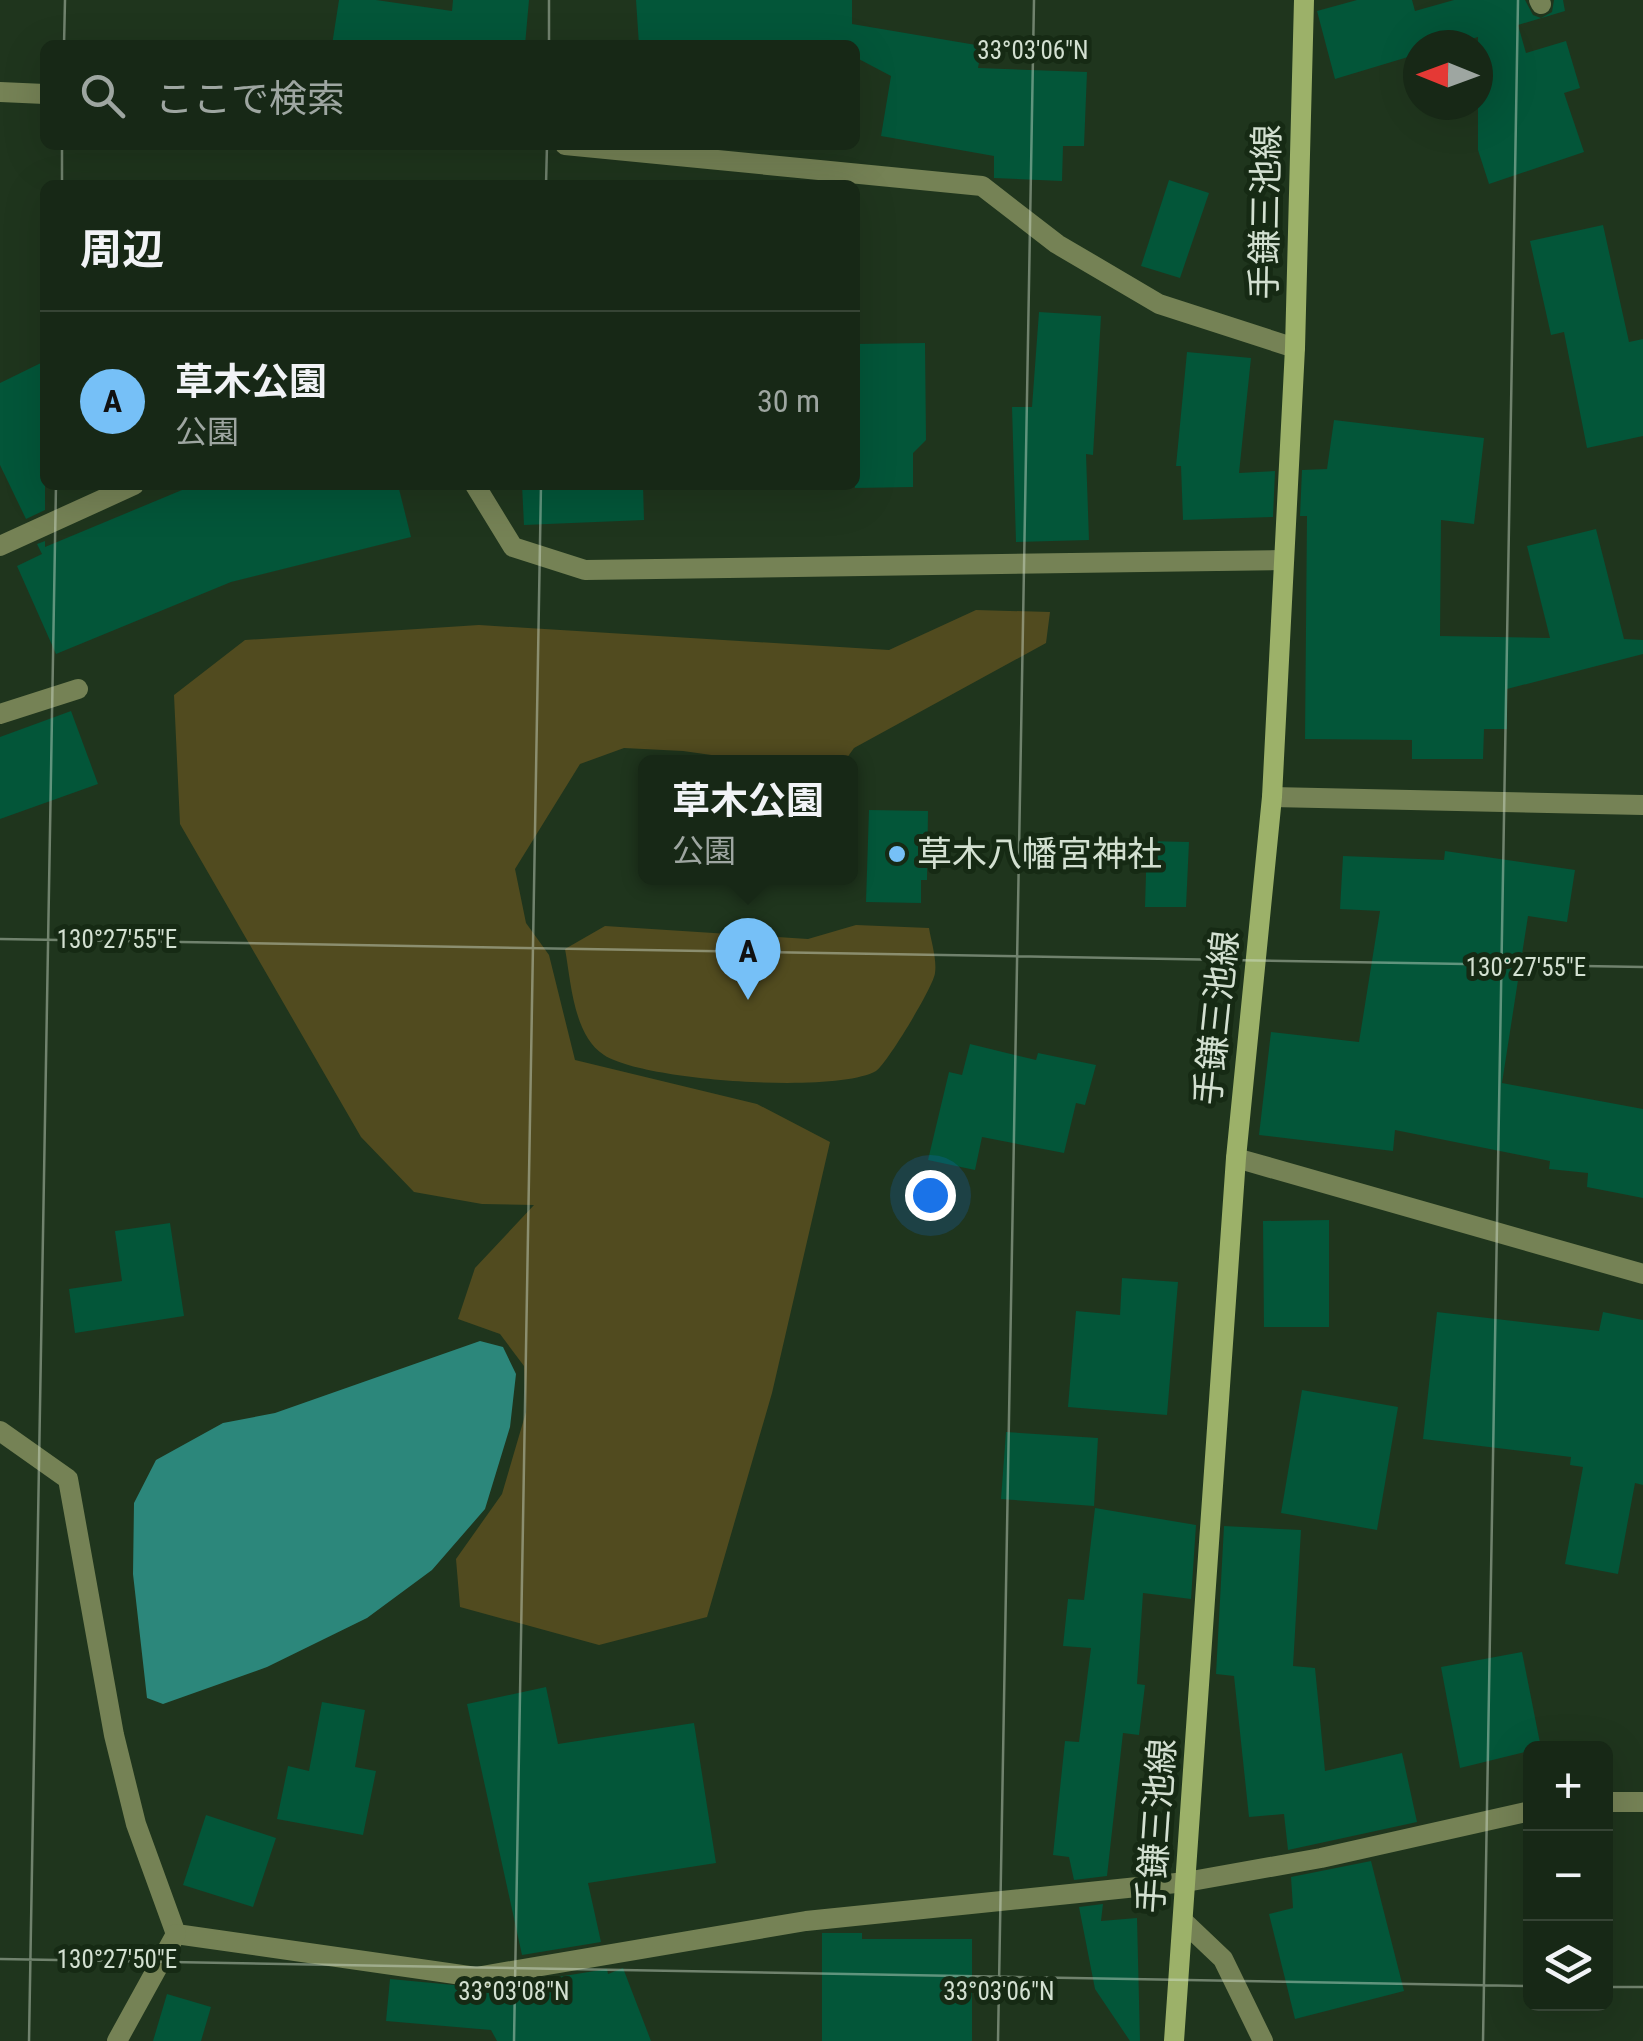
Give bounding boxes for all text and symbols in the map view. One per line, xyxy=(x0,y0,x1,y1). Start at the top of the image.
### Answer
north arrow xyxy=(1403,30,1493,120)
text: 33°03'06"N xyxy=(977,36,1089,65)
search box xyxy=(40,40,860,150)
icon: search xyxy=(75,68,130,123)
text: ここで検索 xyxy=(155,77,345,121)
street label: 手鎌三池線 xyxy=(1244,124,1288,300)
text: 周辺 xyxy=(80,225,164,274)
text: 草木公園 xyxy=(175,360,327,404)
text: A xyxy=(103,382,122,420)
text: 30 m xyxy=(757,382,820,420)
text: 公園 xyxy=(175,413,239,451)
popup xyxy=(638,755,858,885)
text: 草木公園 xyxy=(672,779,824,823)
text: 公園 xyxy=(672,832,736,870)
place label: 草木八幡宮神社 xyxy=(917,834,1162,875)
marker: 草木八幡宮神社 xyxy=(886,843,908,865)
pin: A xyxy=(716,918,780,1000)
text: 130°27'55"E xyxy=(57,925,177,954)
street label: 手鎌三池線 xyxy=(1187,929,1247,1107)
text: 130°27'55"E xyxy=(1466,953,1586,982)
your location xyxy=(905,1170,956,1221)
street label: 手鎌三池線 xyxy=(1130,1737,1184,1915)
map controls xyxy=(1523,1741,1613,2011)
button: + xyxy=(1523,1741,1613,1831)
button: − xyxy=(1523,1831,1613,1921)
button: layers xyxy=(1523,1921,1613,2011)
text: 130°27'50"E xyxy=(57,1945,177,1974)
text: 33°03'08"N xyxy=(458,1977,570,2006)
text: 33°03'06"N xyxy=(943,1977,1055,2006)

